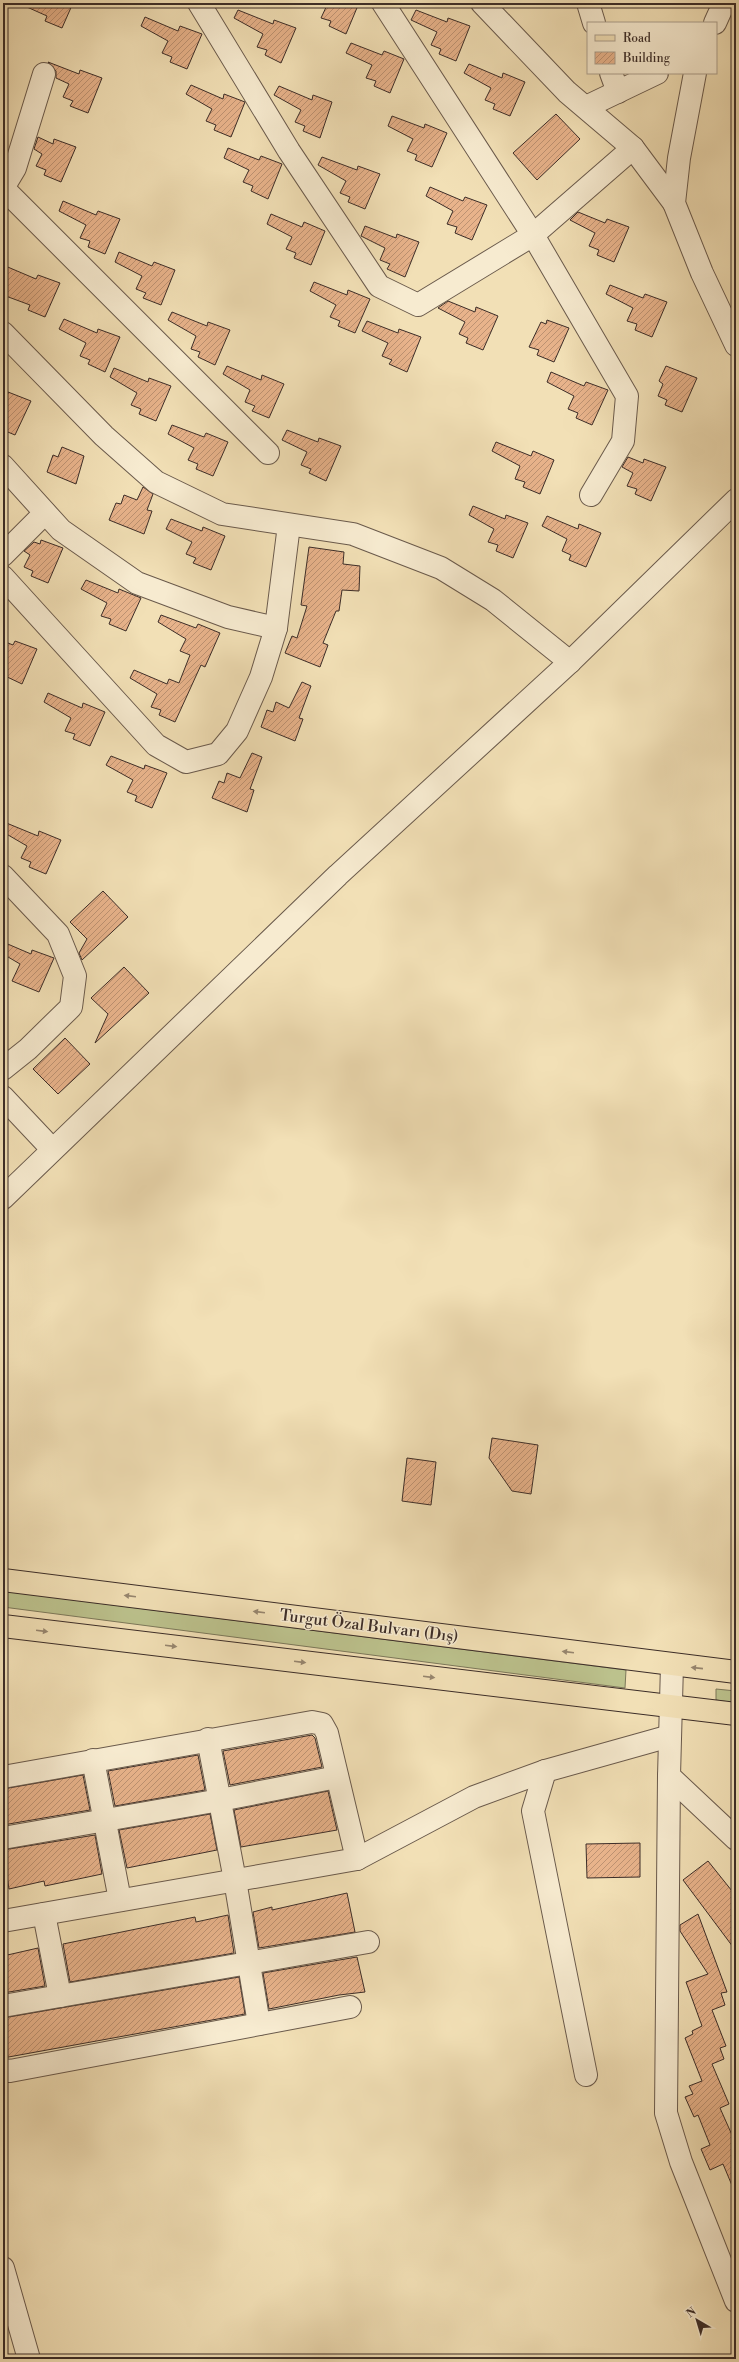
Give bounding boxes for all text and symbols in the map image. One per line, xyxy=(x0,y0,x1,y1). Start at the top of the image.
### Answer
legend xyxy=(587,22,717,74)
text: Road xyxy=(623,31,651,46)
text: Building xyxy=(622,51,671,66)
one-way arrow xyxy=(124,1593,136,1599)
street label: Turgut Özal Bulvarı (Dış) xyxy=(279,1603,460,1647)
one-way arrow xyxy=(253,1609,265,1615)
one-way arrow xyxy=(36,1627,48,1634)
one-way arrow xyxy=(165,1643,177,1649)
one-way arrow xyxy=(562,1649,574,1655)
one-way arrow xyxy=(294,1658,306,1665)
one-way arrow xyxy=(691,1665,703,1671)
one-way arrow xyxy=(423,1674,435,1680)
north arrow xyxy=(677,2300,717,2340)
text: N xyxy=(684,2305,699,2321)

